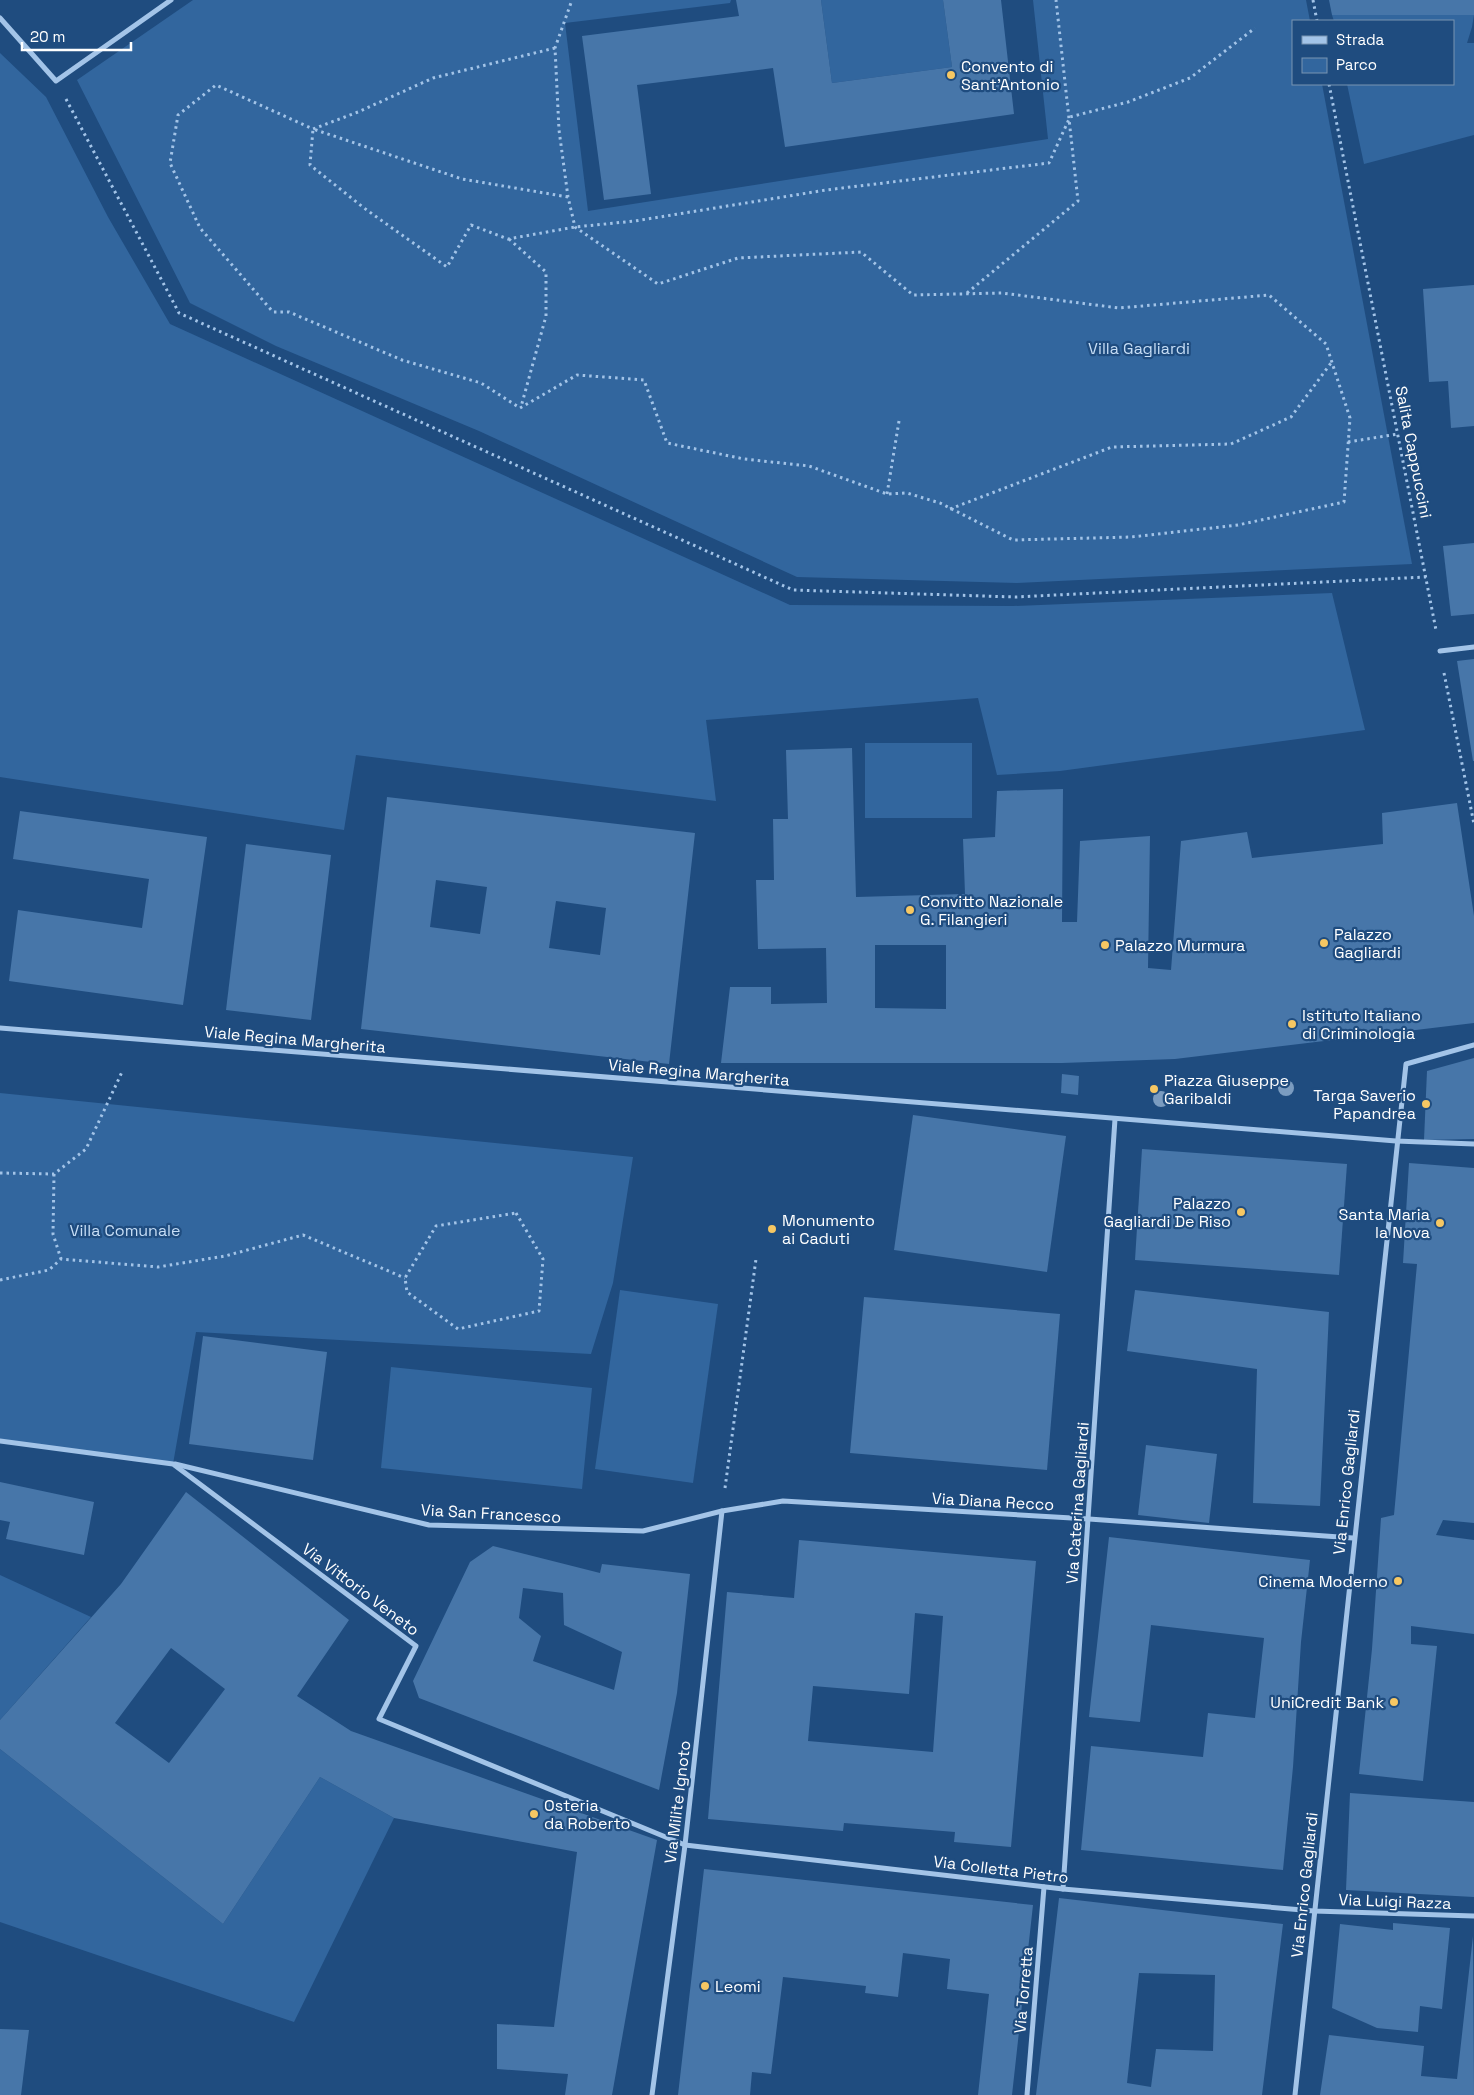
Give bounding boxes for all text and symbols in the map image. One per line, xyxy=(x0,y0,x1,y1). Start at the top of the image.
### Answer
scale bar xyxy=(22,20,131,52)
legend xyxy=(1292,20,1454,85)
text: 20 m xyxy=(30,27,65,46)
text: Strada xyxy=(1336,30,1385,49)
text: Parco xyxy=(1336,55,1377,74)
place label: Convento di Sant'Antonio xyxy=(961,56,1060,95)
marker: Convento di Sant'Antonio xyxy=(945,69,957,81)
park label: Villa Gagliardi xyxy=(1088,338,1190,359)
street label: Salita Cappuccini xyxy=(1390,384,1437,520)
place label: Convitto Nazionale G. Filangieri xyxy=(920,891,1063,930)
marker: Convitto Nazionale G. Filangieri xyxy=(904,904,916,916)
place label: Palazzo Gagliardi xyxy=(1334,924,1401,963)
place label: Palazzo Murmura xyxy=(1115,935,1245,956)
marker: Palazzo Gagliardi xyxy=(1318,937,1330,949)
marker: Palazzo Murmura xyxy=(1099,939,1111,951)
place label: Istituto Italiano di Criminologia xyxy=(1302,1005,1421,1044)
marker: Istituto Italiano di Criminologia xyxy=(1286,1018,1298,1030)
street label: Viale Regina Margherita xyxy=(203,1021,387,1058)
street label: Viale Regina Margherita xyxy=(607,1054,791,1091)
place label: Piazza Giuseppe Garibaldi xyxy=(1164,1070,1289,1109)
marker: Piazza Giuseppe Garibaldi xyxy=(1148,1083,1160,1095)
place label: Targa Saverio Papandrea xyxy=(1313,1085,1416,1124)
marker: Targa Saverio Papandrea xyxy=(1420,1098,1432,1110)
place label: Palazzo Gagliardi De Riso xyxy=(1104,1193,1231,1232)
place label: Santa Maria la Nova xyxy=(1339,1204,1430,1243)
marker: Palazzo Gagliardi De Riso xyxy=(1235,1206,1247,1218)
place label: Monumento ai Caduti xyxy=(782,1210,875,1249)
marker: Santa Maria la Nova xyxy=(1434,1217,1446,1229)
park label: Villa Comunale xyxy=(70,1220,180,1241)
marker: Monumento ai Caduti xyxy=(766,1223,778,1235)
street label: Via Enrico Gagliardi xyxy=(1328,1408,1365,1556)
street label: Via Caterina Gagliardi xyxy=(1061,1421,1094,1585)
street label: Via Diana Recco xyxy=(931,1488,1055,1515)
street label: Via San Francesco xyxy=(420,1499,562,1528)
street label: Via Vittorio Veneto xyxy=(298,1538,424,1640)
place label: Cinema Moderno xyxy=(1258,1571,1388,1592)
marker: Cinema Moderno xyxy=(1392,1575,1404,1587)
place label: UniCredit Bank xyxy=(1270,1692,1384,1713)
marker: UniCredit Bank xyxy=(1388,1696,1400,1708)
street label: Via Milite Ignoto xyxy=(660,1739,695,1865)
place label: Osteria da Roberto xyxy=(544,1795,630,1834)
marker: Osteria da Roberto xyxy=(528,1808,540,1820)
street label: Via Enrico Gagliardi xyxy=(1286,1811,1323,1959)
street label: Via Colletta Pietro xyxy=(932,1851,1070,1888)
street label: Via Luigi Razza xyxy=(1338,1889,1452,1914)
street label: Via Torretta xyxy=(1009,1946,1038,2034)
place label: Leomi xyxy=(715,1976,761,1997)
marker: Leomi xyxy=(699,1980,711,1992)

